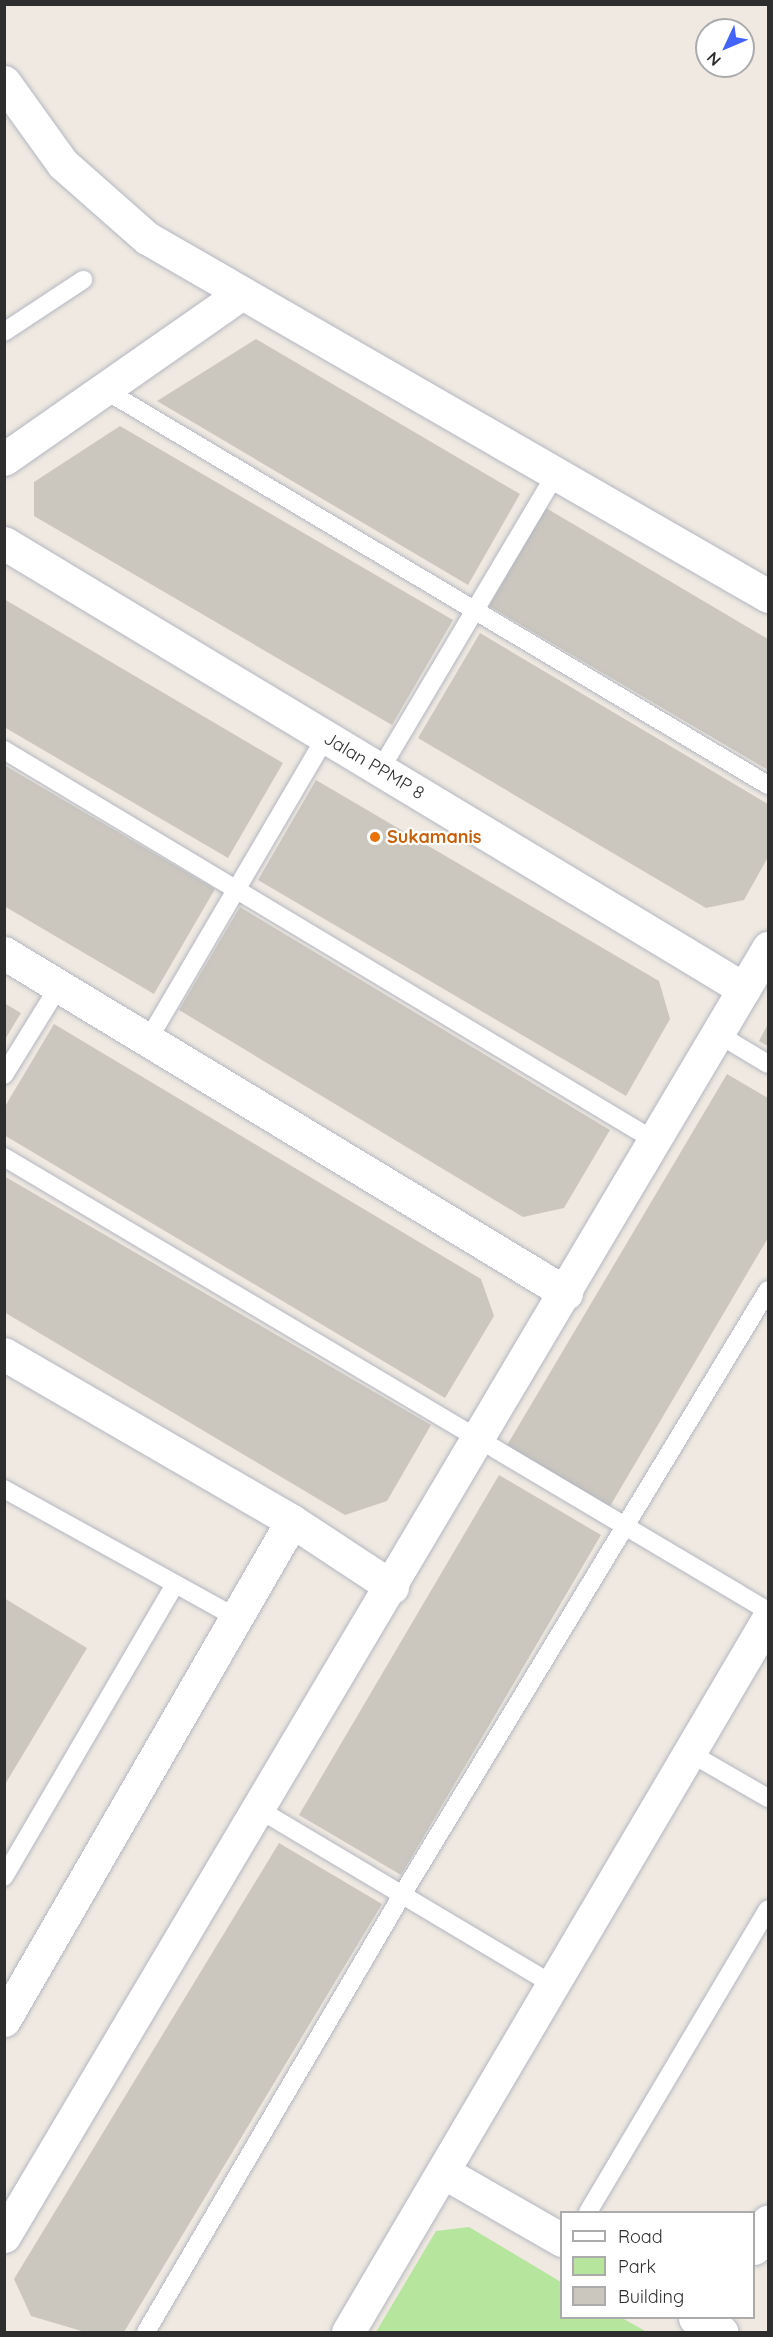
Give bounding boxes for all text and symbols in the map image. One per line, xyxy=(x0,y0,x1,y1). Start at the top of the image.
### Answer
north arrow xyxy=(695,18,755,78)
text: N xyxy=(702,48,725,70)
street label: Jalan PPMP 8 xyxy=(320,728,428,804)
place label: Sukamanis xyxy=(387,826,481,848)
marker: Sukamanis xyxy=(368,830,382,844)
legend xyxy=(560,2211,755,2319)
text: Road xyxy=(618,2225,663,2248)
text: Park xyxy=(618,2255,656,2278)
text: Building xyxy=(618,2285,684,2308)

